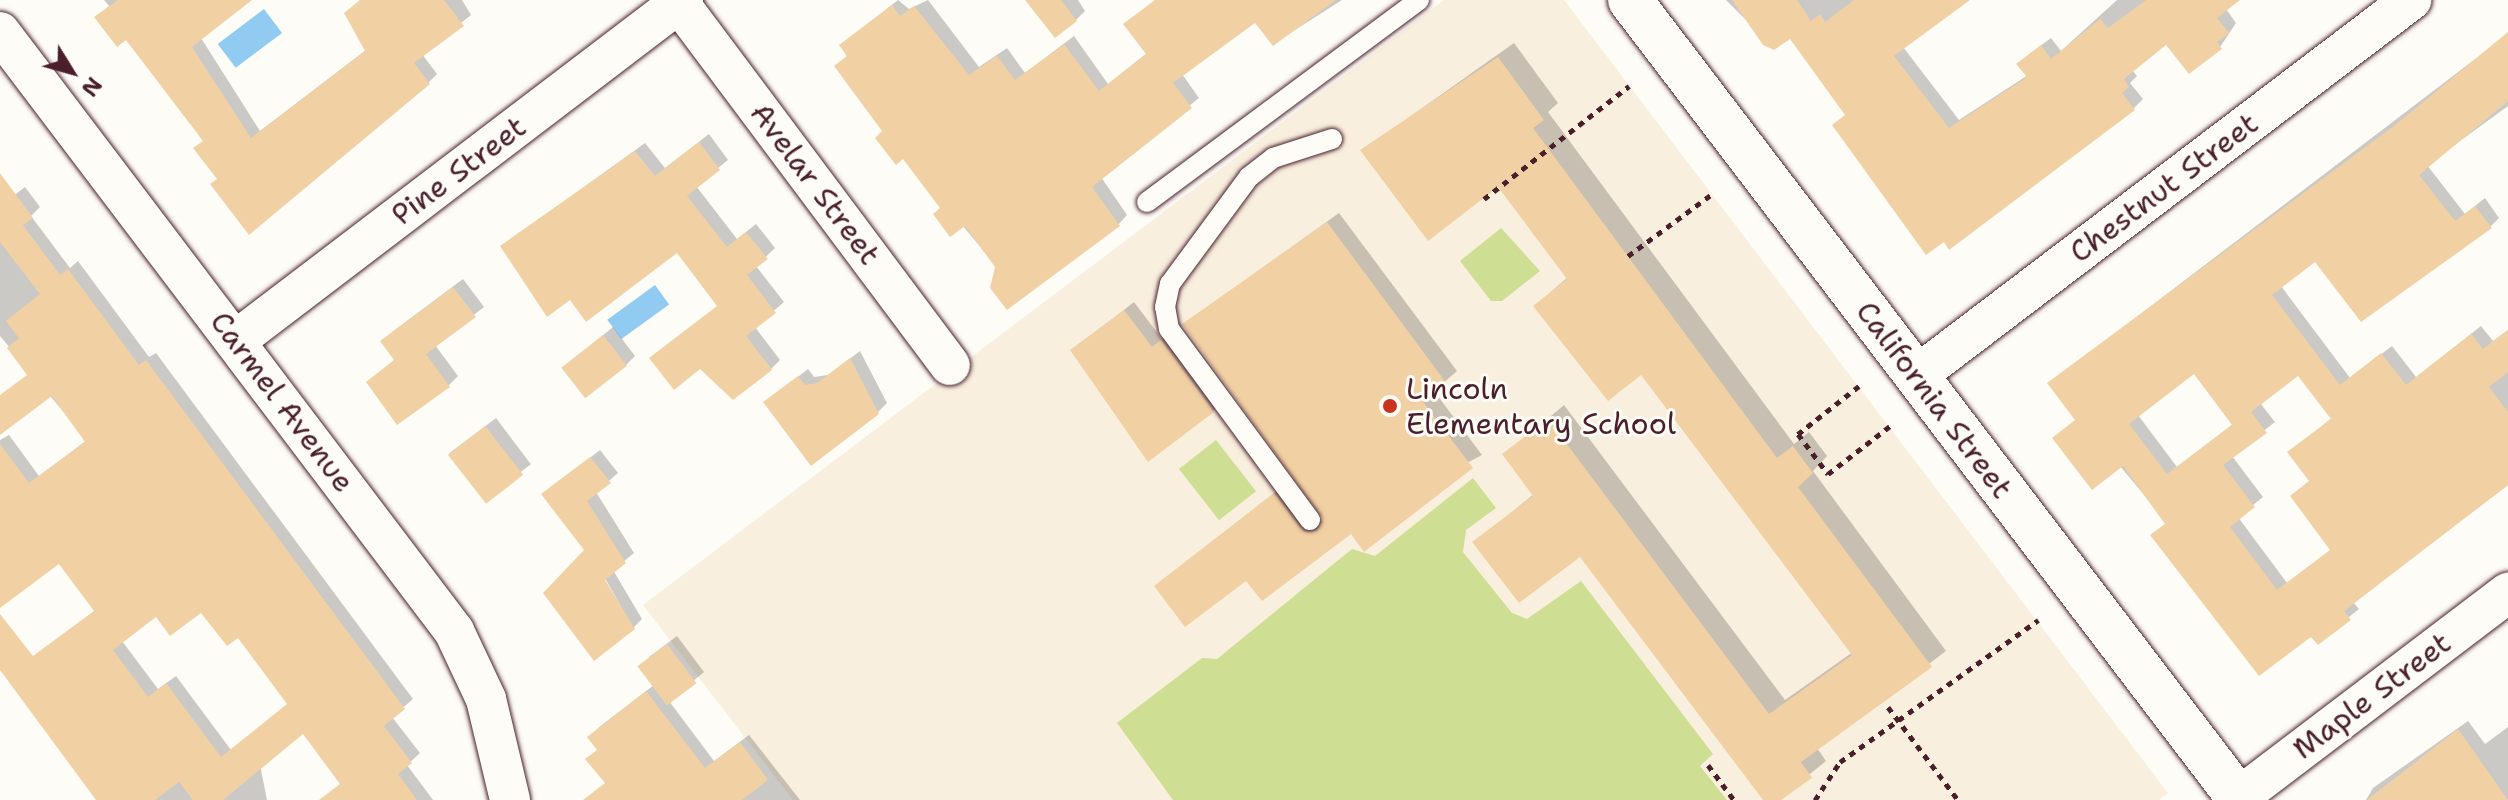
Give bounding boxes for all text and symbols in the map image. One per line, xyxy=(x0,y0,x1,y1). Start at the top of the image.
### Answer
north arrow xyxy=(32,32,112,112)
text: N xyxy=(75,71,108,102)
street label: Avelar Street xyxy=(742,96,888,272)
street label: Chestnut Street xyxy=(2063,105,2265,271)
street label: Pine Street xyxy=(385,109,533,233)
street label: California Street xyxy=(1848,294,2020,506)
street label: Carmel Avenue xyxy=(202,305,362,499)
place label: Lincoln Elementary School xyxy=(1406,371,1676,442)
marker: Lincoln Elementary School xyxy=(1381,397,1399,415)
street label: Maple Street xyxy=(2286,625,2458,767)

